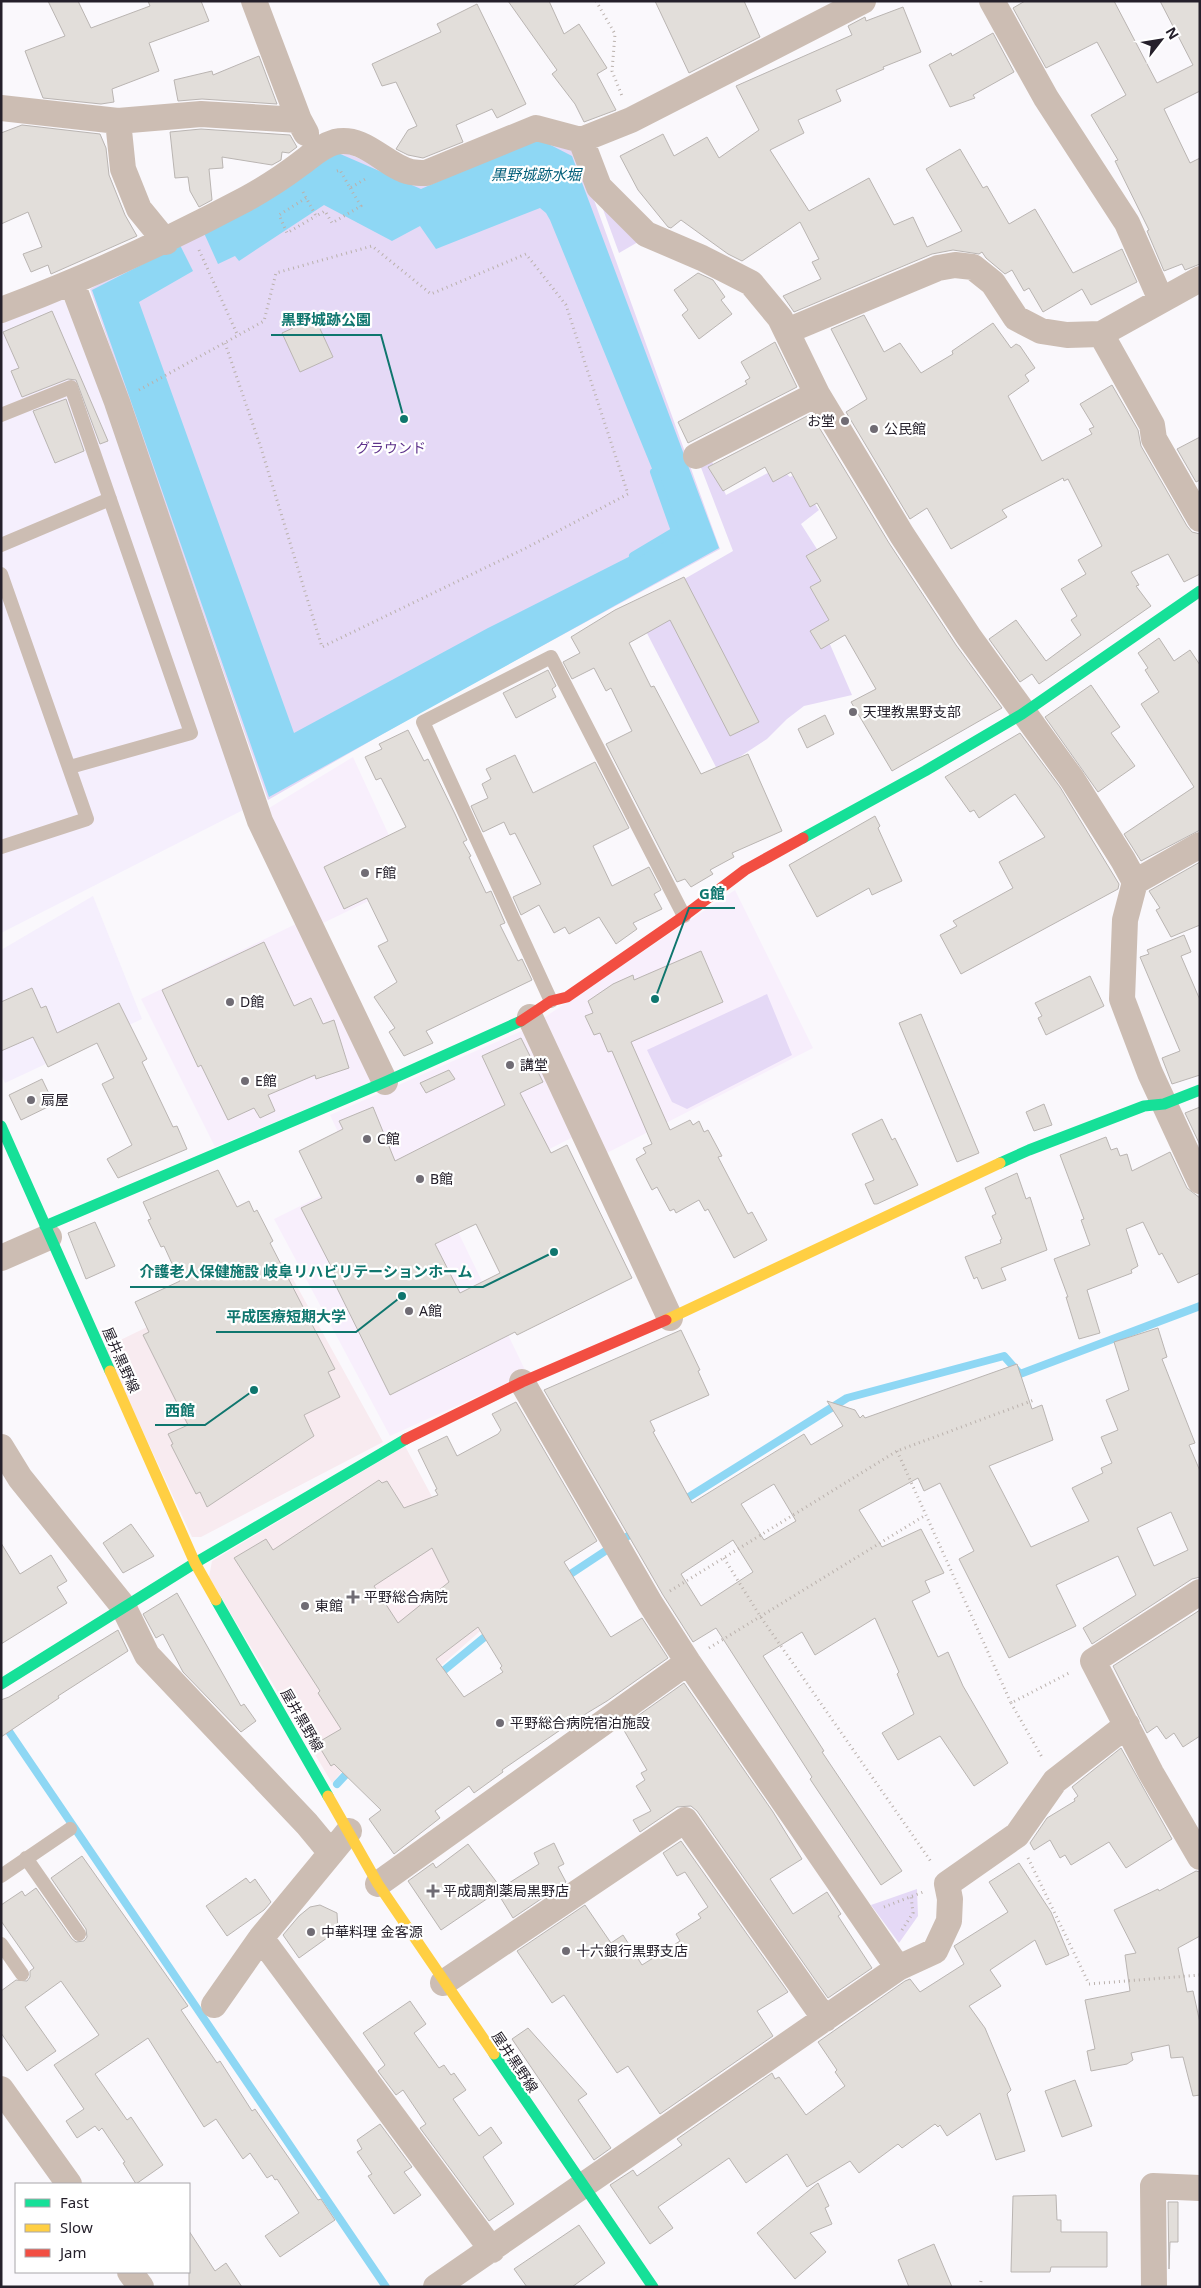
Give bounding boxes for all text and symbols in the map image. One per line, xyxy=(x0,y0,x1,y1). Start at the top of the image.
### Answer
north arrow xyxy=(1136,15,1186,65)
text: N xyxy=(1161,23,1184,43)
water label: 黒野城跡水堀 xyxy=(491,164,583,184)
callout: 黒野城跡公園 xyxy=(271,305,381,335)
text: 黒野城跡公園 xyxy=(281,309,371,329)
place label: お堂 xyxy=(807,411,835,430)
marker: お堂 xyxy=(839,415,851,427)
place label: 公民館 xyxy=(884,419,926,438)
marker: 公民館 xyxy=(868,423,880,435)
park label: グラウンド xyxy=(356,438,426,457)
place label: 天理教黒野支部 xyxy=(863,702,961,721)
marker: 天理教黒野支部 xyxy=(847,706,859,718)
place label: F館 xyxy=(375,863,396,882)
marker: F館 xyxy=(359,867,371,879)
callout: G館 xyxy=(689,878,735,908)
text: G館 xyxy=(699,883,725,903)
place label: D館 xyxy=(240,992,264,1011)
marker: D館 xyxy=(224,996,236,1008)
place label: 講堂 xyxy=(520,1055,548,1074)
marker: 講堂 xyxy=(504,1059,516,1071)
place label: E館 xyxy=(255,1071,277,1090)
marker: E館 xyxy=(239,1075,251,1087)
place label: 扇屋 xyxy=(41,1090,69,1109)
marker: 扇屋 xyxy=(25,1094,37,1106)
place label: C館 xyxy=(377,1129,400,1148)
marker: C館 xyxy=(361,1133,373,1145)
place label: B館 xyxy=(430,1169,453,1188)
marker: B館 xyxy=(414,1173,426,1185)
callout: 介護老人保健施設 岐阜リハビリテーションホーム xyxy=(130,1257,483,1287)
text: 介護老人保健施設 岐阜リハビリテーションホーム xyxy=(139,1261,473,1281)
place label: A館 xyxy=(419,1301,442,1320)
callout: 平成医療短期大学 xyxy=(216,1302,356,1332)
marker: A館 xyxy=(403,1305,415,1317)
text: 平成医療短期大学 xyxy=(226,1306,346,1326)
street label: 屋井黒野線 xyxy=(99,1324,144,1396)
callout: 西館 xyxy=(155,1395,205,1425)
text: 西館 xyxy=(165,1400,195,1420)
place label: 平野総合病院 xyxy=(364,1587,448,1606)
marker: 平野総合病院 xyxy=(346,1590,360,1604)
place label: 東館 xyxy=(315,1596,343,1615)
marker: 東館 xyxy=(299,1600,311,1612)
street label: 屋井黒野線 xyxy=(277,1685,328,1755)
place label: 平野総合病院宿泊施設 xyxy=(510,1713,650,1732)
marker: 平野総合病院宿泊施設 xyxy=(494,1717,506,1729)
place label: 平成調剤薬局黒野店 xyxy=(443,1881,569,1900)
marker: 平成調剤薬局黒野店 xyxy=(427,1885,439,1897)
place label: 中華料理 金客源 xyxy=(321,1922,423,1941)
marker: 中華料理 金客源 xyxy=(305,1926,317,1938)
place label: 十六銀行黒野支店 xyxy=(576,1941,688,1960)
marker: 十六銀行黒野支店 xyxy=(560,1945,572,1957)
street label: 屋井黒野線 xyxy=(488,2027,543,2096)
legend xyxy=(15,2183,190,2273)
text: Fast xyxy=(60,2192,89,2212)
text: Slow xyxy=(60,2217,93,2237)
text: Jam xyxy=(58,2242,87,2262)

